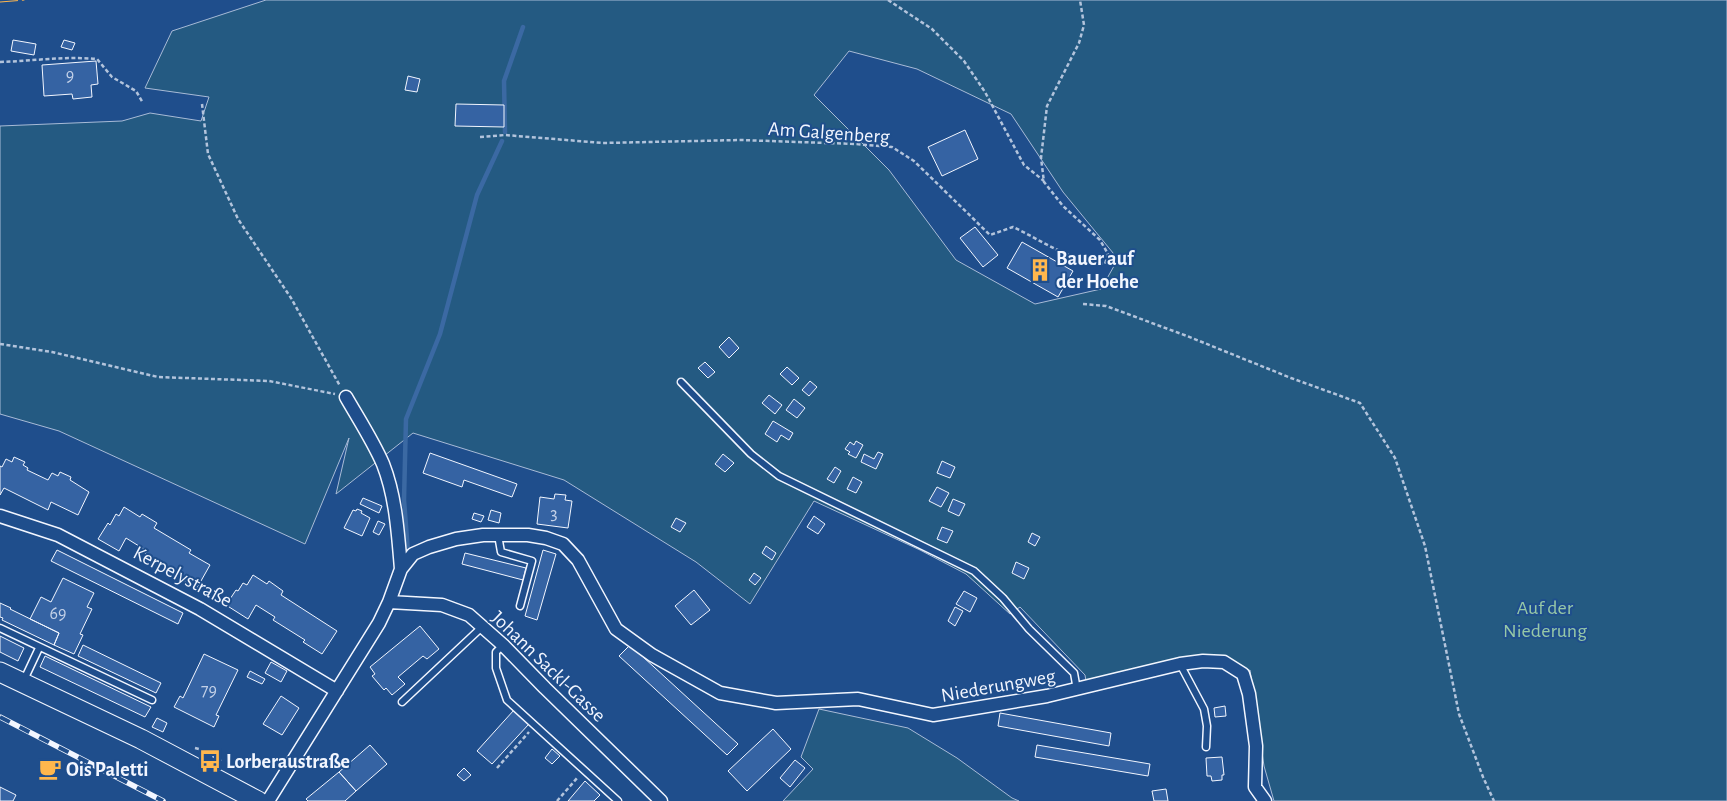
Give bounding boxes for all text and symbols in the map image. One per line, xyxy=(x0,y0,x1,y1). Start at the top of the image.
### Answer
house number: 9 xyxy=(66,67,74,85)
street label: Am Galgenberg xyxy=(768,119,891,147)
place label: Bauer auf der Hoehe xyxy=(1056,249,1139,292)
building icon: Bauer auf der Hoehe xyxy=(1027,257,1053,283)
house number: 3 xyxy=(550,505,558,523)
street label: Kerpelystraße xyxy=(130,543,235,611)
park label: Auf der Niederung xyxy=(1503,598,1587,641)
house number: 69 xyxy=(50,605,66,623)
street label: Johann Sackl-Gasse xyxy=(487,607,609,726)
street label: Niederungweg xyxy=(939,666,1057,706)
house number: 79 xyxy=(201,682,217,700)
bus stop icon: Lorberaustraße xyxy=(197,748,223,774)
place label: Lorberaustraße xyxy=(226,752,350,772)
cafe icon: Ois Paletti xyxy=(37,756,63,782)
place label: Ois Paletti xyxy=(66,760,148,780)

